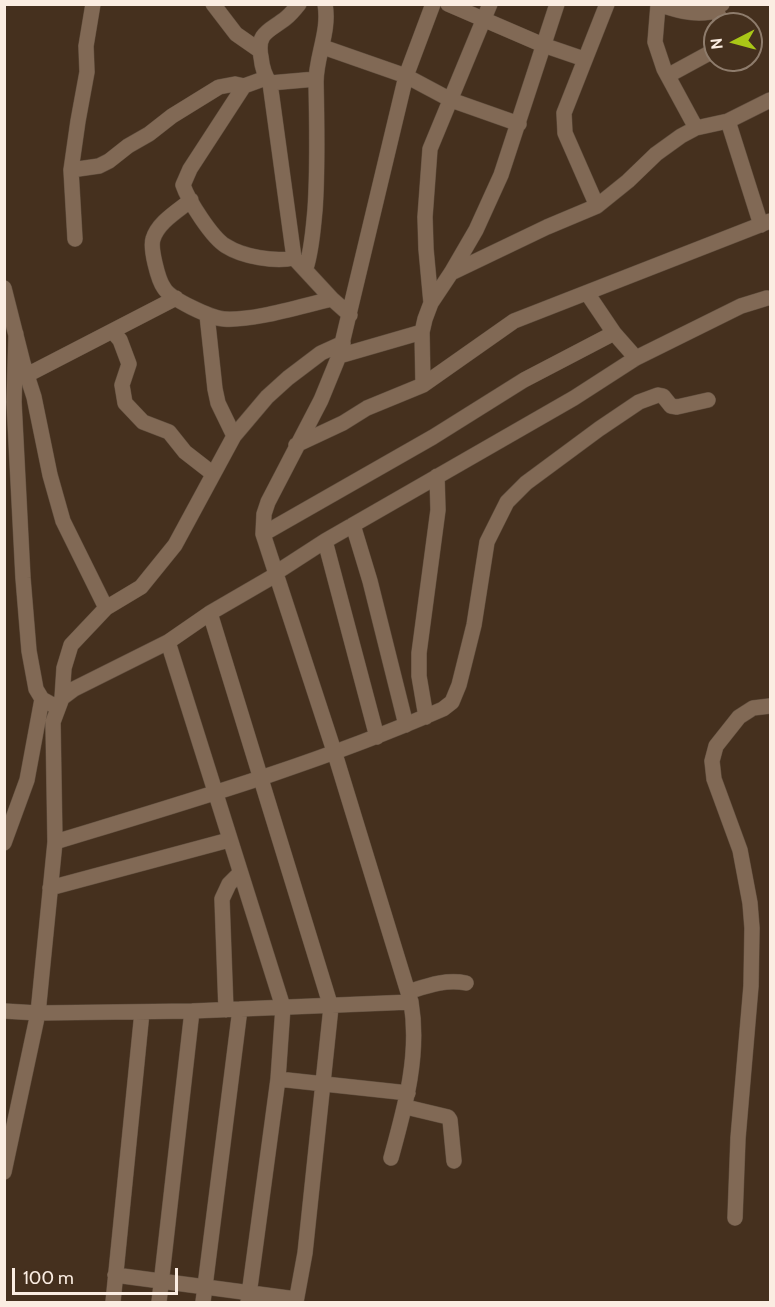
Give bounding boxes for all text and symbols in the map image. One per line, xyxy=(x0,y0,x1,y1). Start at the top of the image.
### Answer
north arrow xyxy=(703,12,763,72)
text: N xyxy=(707,37,727,50)
scale bar xyxy=(15,1256,182,1294)
text: 100 m xyxy=(23,1267,74,1289)

